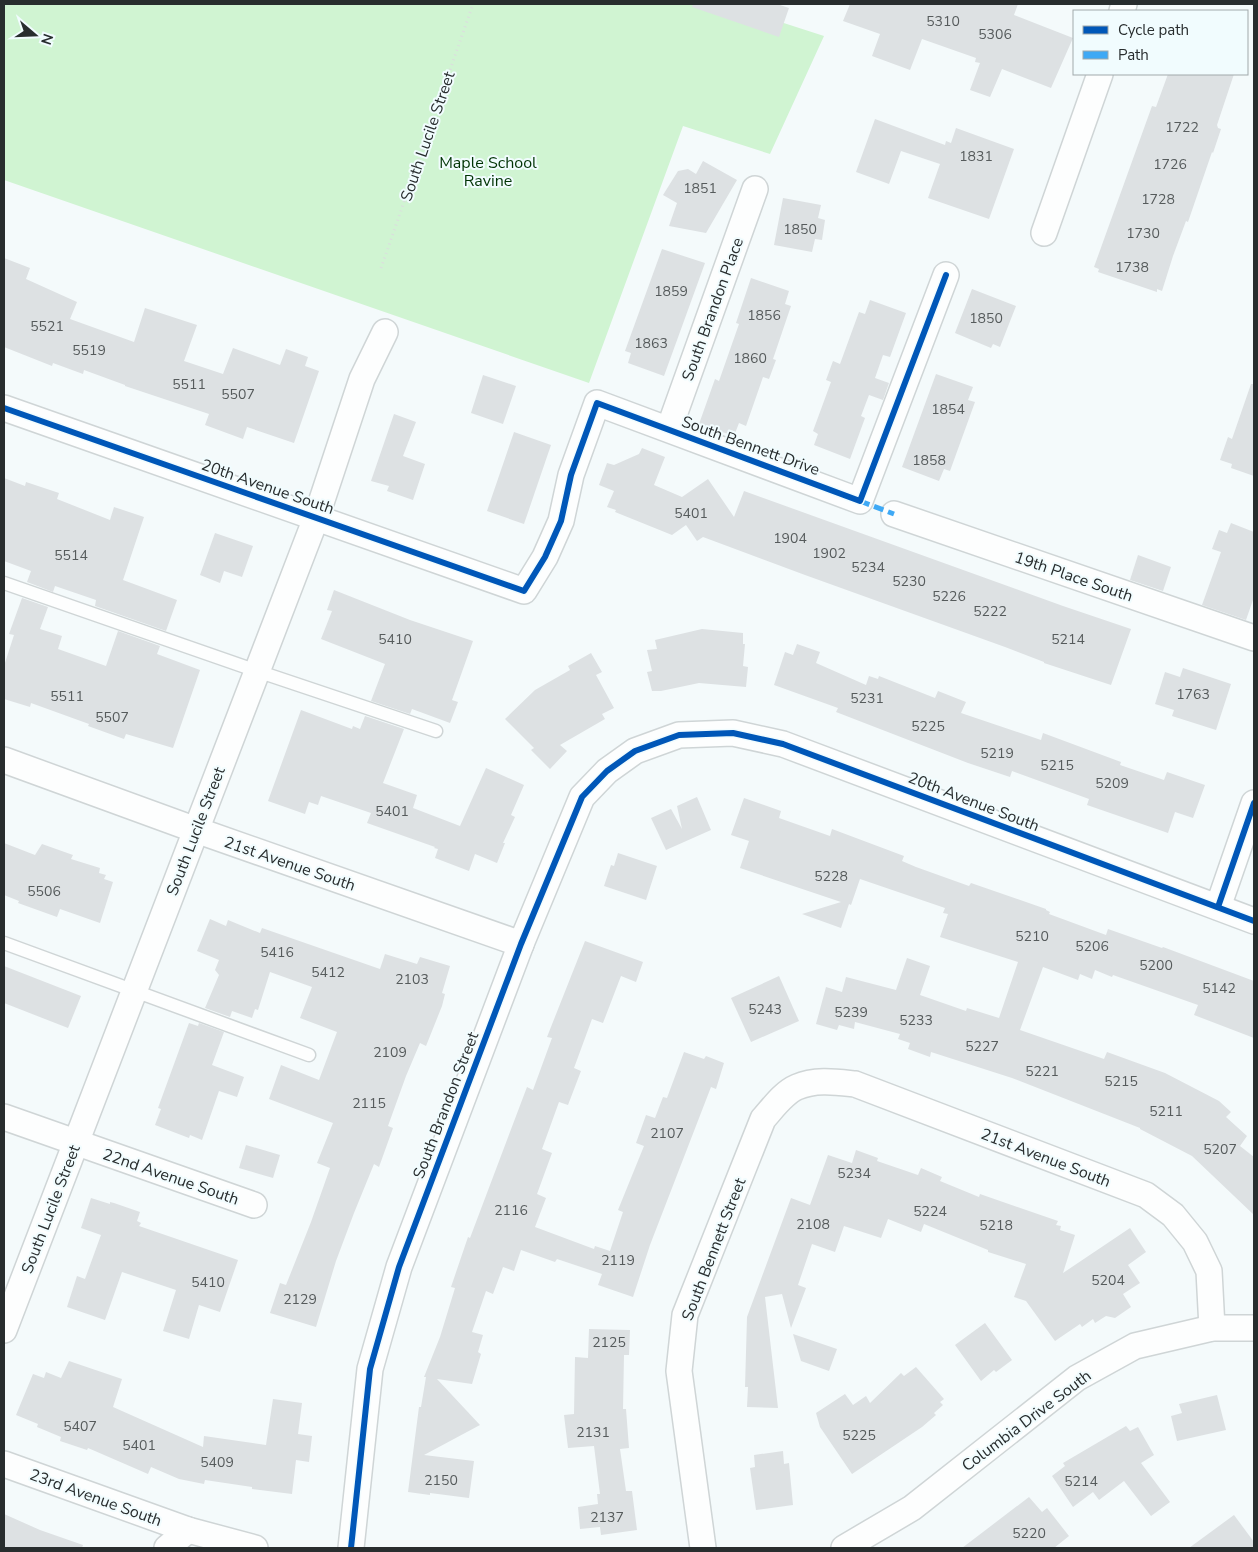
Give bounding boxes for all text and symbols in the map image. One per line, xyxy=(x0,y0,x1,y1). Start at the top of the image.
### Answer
north arrow xyxy=(10,10,60,60)
legend xyxy=(1073,10,1248,75)
house number: 5310 xyxy=(926,12,960,31)
text: Cycle path xyxy=(1118,20,1189,40)
house number: 5306 xyxy=(978,25,1012,44)
text: N xyxy=(36,31,58,47)
text: Path xyxy=(1118,45,1149,65)
street label: South Lucile Street xyxy=(395,68,461,204)
house number: 1722 xyxy=(1165,118,1199,137)
house number: 1831 xyxy=(959,147,993,166)
park label: Maple School Ravine xyxy=(439,152,537,192)
house number: 1726 xyxy=(1153,155,1187,174)
house number: 1851 xyxy=(683,179,717,198)
house number: 1728 xyxy=(1141,190,1175,209)
house number: 1850 xyxy=(783,220,817,239)
house number: 1730 xyxy=(1126,224,1160,243)
street label: South Brandon Place xyxy=(677,235,749,384)
house number: 1738 xyxy=(1115,258,1149,277)
house number: 1859 xyxy=(654,282,688,301)
house number: 1856 xyxy=(747,306,781,325)
house number: 1850 xyxy=(969,309,1003,328)
house number: 5521 xyxy=(30,317,64,336)
house number: 1863 xyxy=(634,334,668,353)
house number: 5519 xyxy=(72,341,106,360)
house number: 1860 xyxy=(733,349,767,368)
house number: 5511 xyxy=(172,375,206,394)
house number: 5507 xyxy=(221,385,255,404)
house number: 1854 xyxy=(931,400,965,419)
street label: South Bennett Drive xyxy=(678,411,823,481)
house number: 1858 xyxy=(912,451,946,470)
street label: 20th Avenue South xyxy=(198,454,337,520)
house number: 5401 xyxy=(674,504,708,523)
house number: 1904 xyxy=(773,529,807,548)
house number: 1902 xyxy=(812,544,846,563)
house number: 5514 xyxy=(54,546,88,565)
street label: 19th Place South xyxy=(1012,546,1136,607)
house number: 5234 xyxy=(851,558,885,577)
house number: 5230 xyxy=(892,572,926,591)
house number: 5226 xyxy=(932,587,966,606)
house number: 5222 xyxy=(973,602,1007,621)
house number: 5410 xyxy=(378,630,412,649)
house number: 5214 xyxy=(1051,630,1085,649)
house number: 1763 xyxy=(1176,685,1210,704)
house number: 5511 xyxy=(50,687,84,706)
house number: 5231 xyxy=(850,689,884,708)
house number: 5507 xyxy=(95,708,129,727)
house number: 5225 xyxy=(911,717,945,736)
house number: 5219 xyxy=(980,744,1014,763)
house number: 5215 xyxy=(1040,756,1074,775)
street label: South Lucile Street xyxy=(161,764,231,899)
street label: 20th Avenue South xyxy=(905,767,1042,837)
house number: 5209 xyxy=(1095,774,1129,793)
house number: 5401 xyxy=(375,802,409,821)
street label: 21st Avenue South xyxy=(221,831,358,897)
house number: 5228 xyxy=(814,867,848,886)
house number: 5506 xyxy=(27,882,61,901)
house number: 5210 xyxy=(1015,927,1049,946)
house number: 5206 xyxy=(1075,937,1109,956)
house number: 5416 xyxy=(260,943,294,962)
house number: 5200 xyxy=(1139,956,1173,975)
house number: 5412 xyxy=(311,963,345,982)
house number: 2103 xyxy=(395,970,429,989)
house number: 5142 xyxy=(1202,979,1236,998)
house number: 5243 xyxy=(748,1000,782,1019)
house number: 5239 xyxy=(834,1003,868,1022)
house number: 5233 xyxy=(899,1011,933,1030)
street label: South Brandon Street xyxy=(408,1028,484,1182)
house number: 5227 xyxy=(965,1037,999,1056)
house number: 2109 xyxy=(373,1043,407,1062)
house number: 5221 xyxy=(1025,1062,1059,1081)
house number: 5215 xyxy=(1104,1072,1138,1091)
house number: 2115 xyxy=(352,1094,386,1113)
house number: 5211 xyxy=(1149,1102,1183,1121)
street label: 21st Avenue South xyxy=(978,1123,1114,1193)
house number: 2107 xyxy=(650,1124,684,1143)
house number: 5207 xyxy=(1203,1140,1237,1159)
street label: South Lucile Street xyxy=(16,1142,86,1277)
street label: 22nd Avenue South xyxy=(100,1143,242,1211)
house number: 5234 xyxy=(837,1164,871,1183)
street label: South Bennett Street xyxy=(677,1174,751,1324)
house number: 2116 xyxy=(494,1201,528,1220)
house number: 5224 xyxy=(913,1202,947,1221)
house number: 2108 xyxy=(796,1215,830,1234)
house number: 5218 xyxy=(979,1216,1013,1235)
house number: 2119 xyxy=(601,1251,635,1270)
house number: 5204 xyxy=(1091,1271,1125,1290)
house number: 5410 xyxy=(191,1273,225,1292)
house number: 2129 xyxy=(283,1290,317,1309)
house number: 2125 xyxy=(592,1333,626,1352)
street label: Columbia Drive South xyxy=(957,1365,1096,1477)
house number: 5407 xyxy=(63,1417,97,1436)
house number: 2131 xyxy=(576,1423,610,1442)
house number: 5225 xyxy=(842,1426,876,1445)
house number: 5401 xyxy=(122,1436,156,1455)
house number: 5409 xyxy=(200,1453,234,1472)
street label: 23rd Avenue South xyxy=(26,1464,165,1532)
house number: 2150 xyxy=(424,1471,458,1490)
house number: 5214 xyxy=(1064,1472,1098,1491)
house number: 2137 xyxy=(590,1508,624,1527)
house number: 5220 xyxy=(1012,1524,1046,1543)

